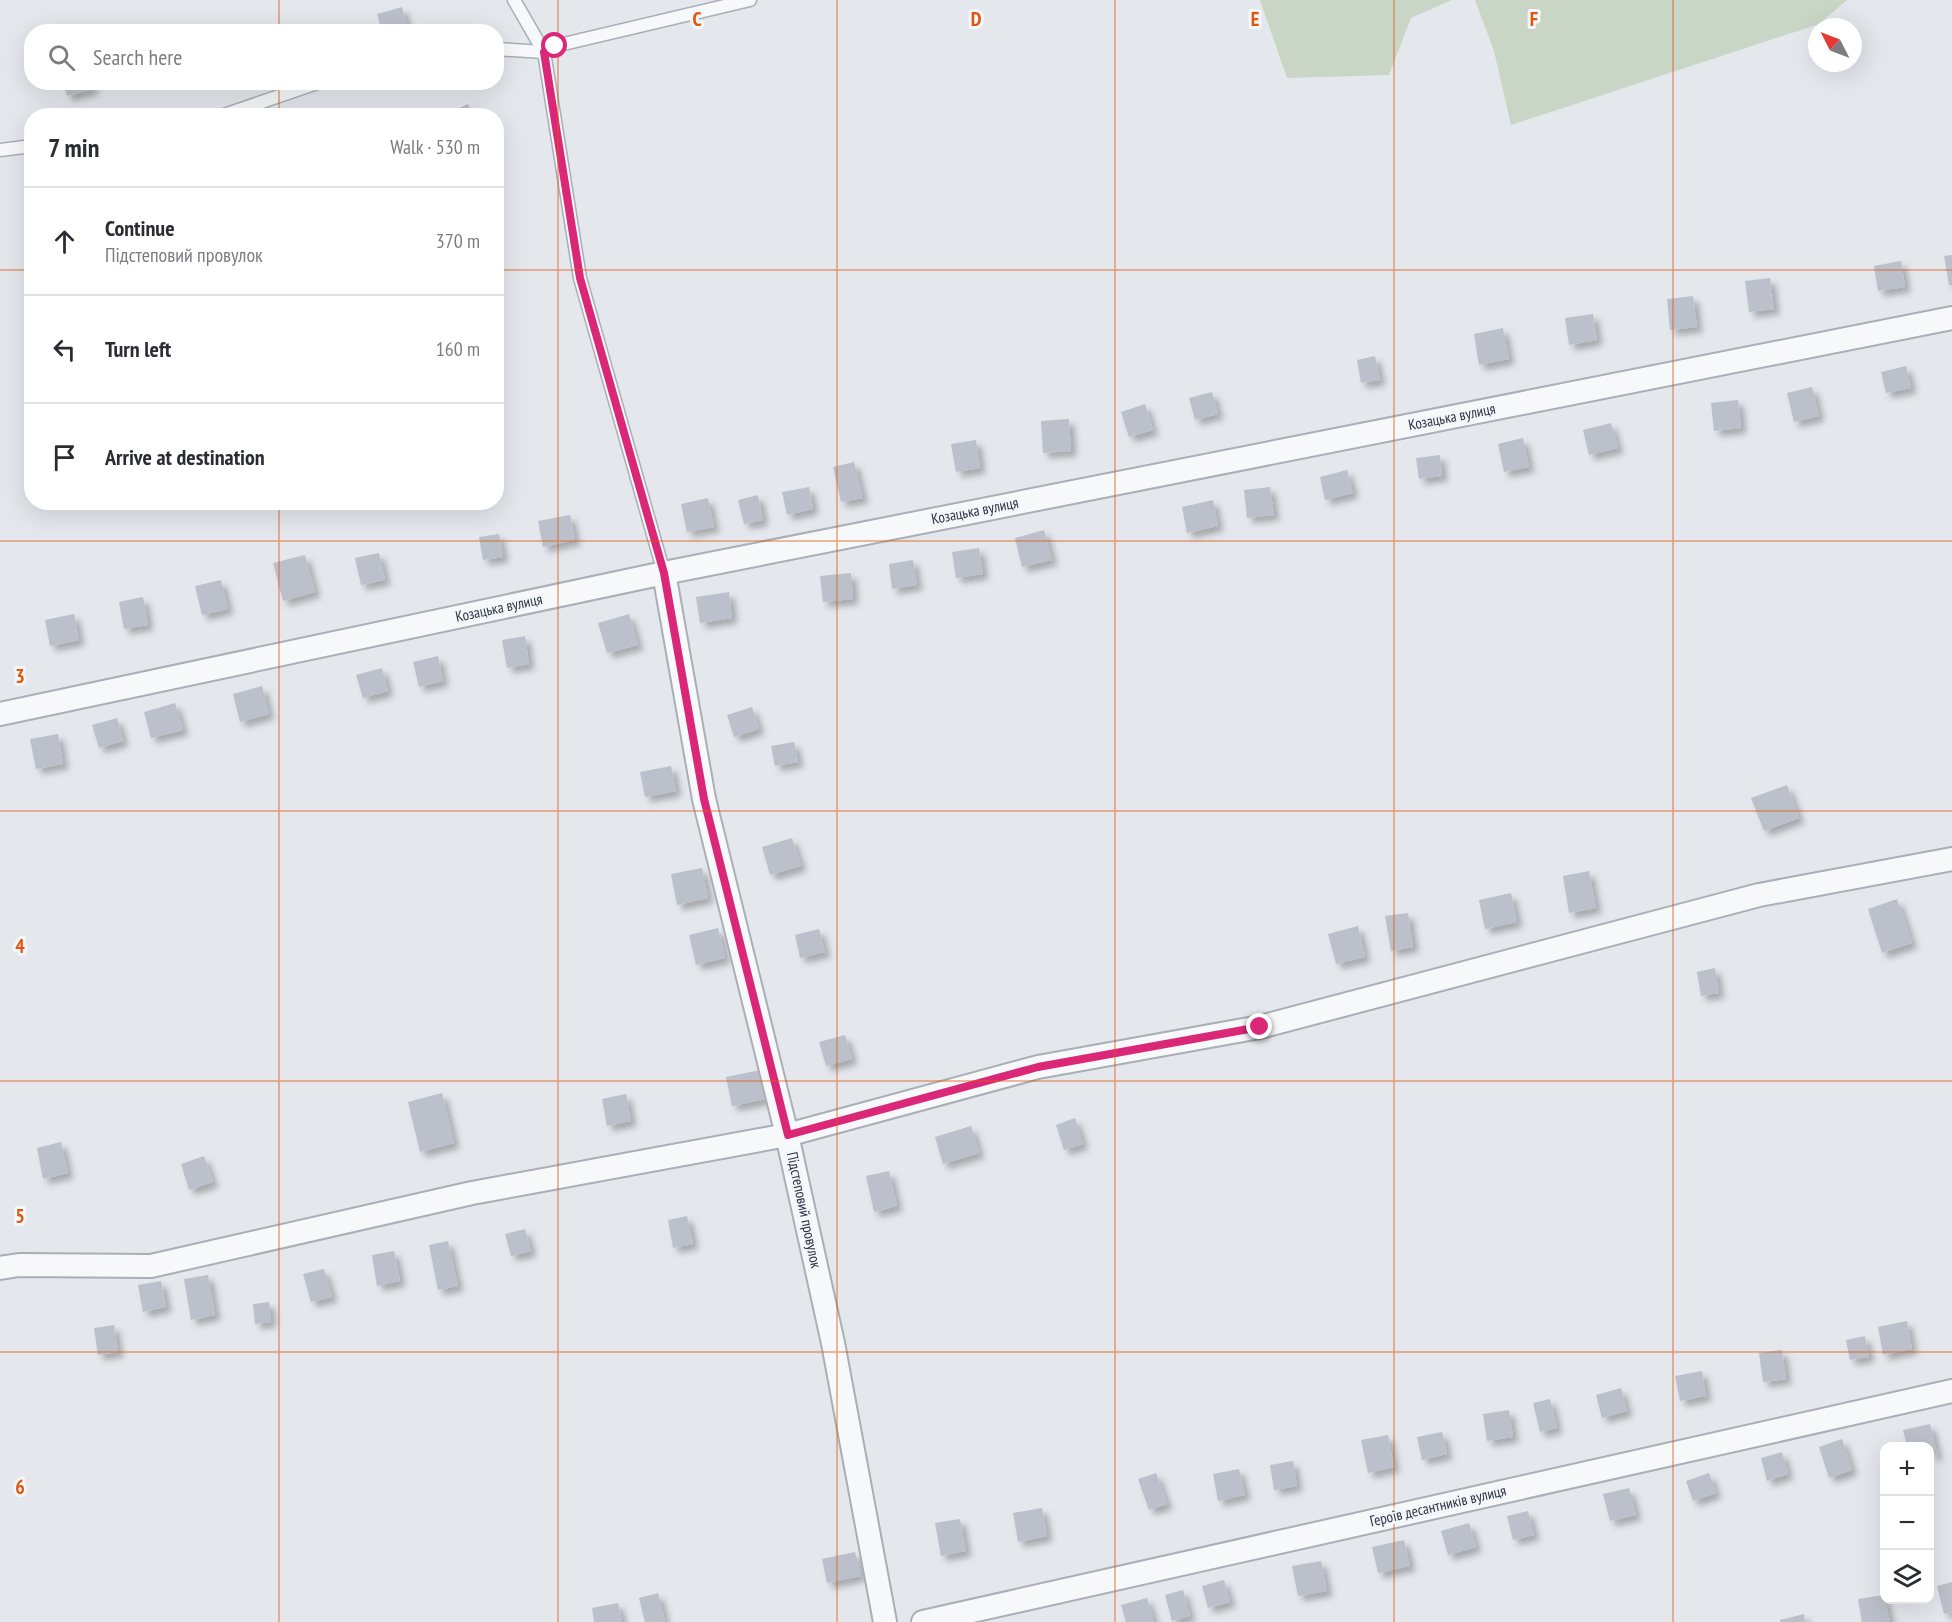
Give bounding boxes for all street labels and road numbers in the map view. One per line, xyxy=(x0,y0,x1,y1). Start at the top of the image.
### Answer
street label: Козацька вулиця xyxy=(1407,399,1497,434)
street label: Козацька вулиця xyxy=(930,493,1020,528)
street label: Козацька вулиця xyxy=(454,589,544,626)
street label: Підстеповий провулок xyxy=(783,1150,826,1270)
street label: Героїв десантників вулиця xyxy=(1368,1481,1508,1530)

